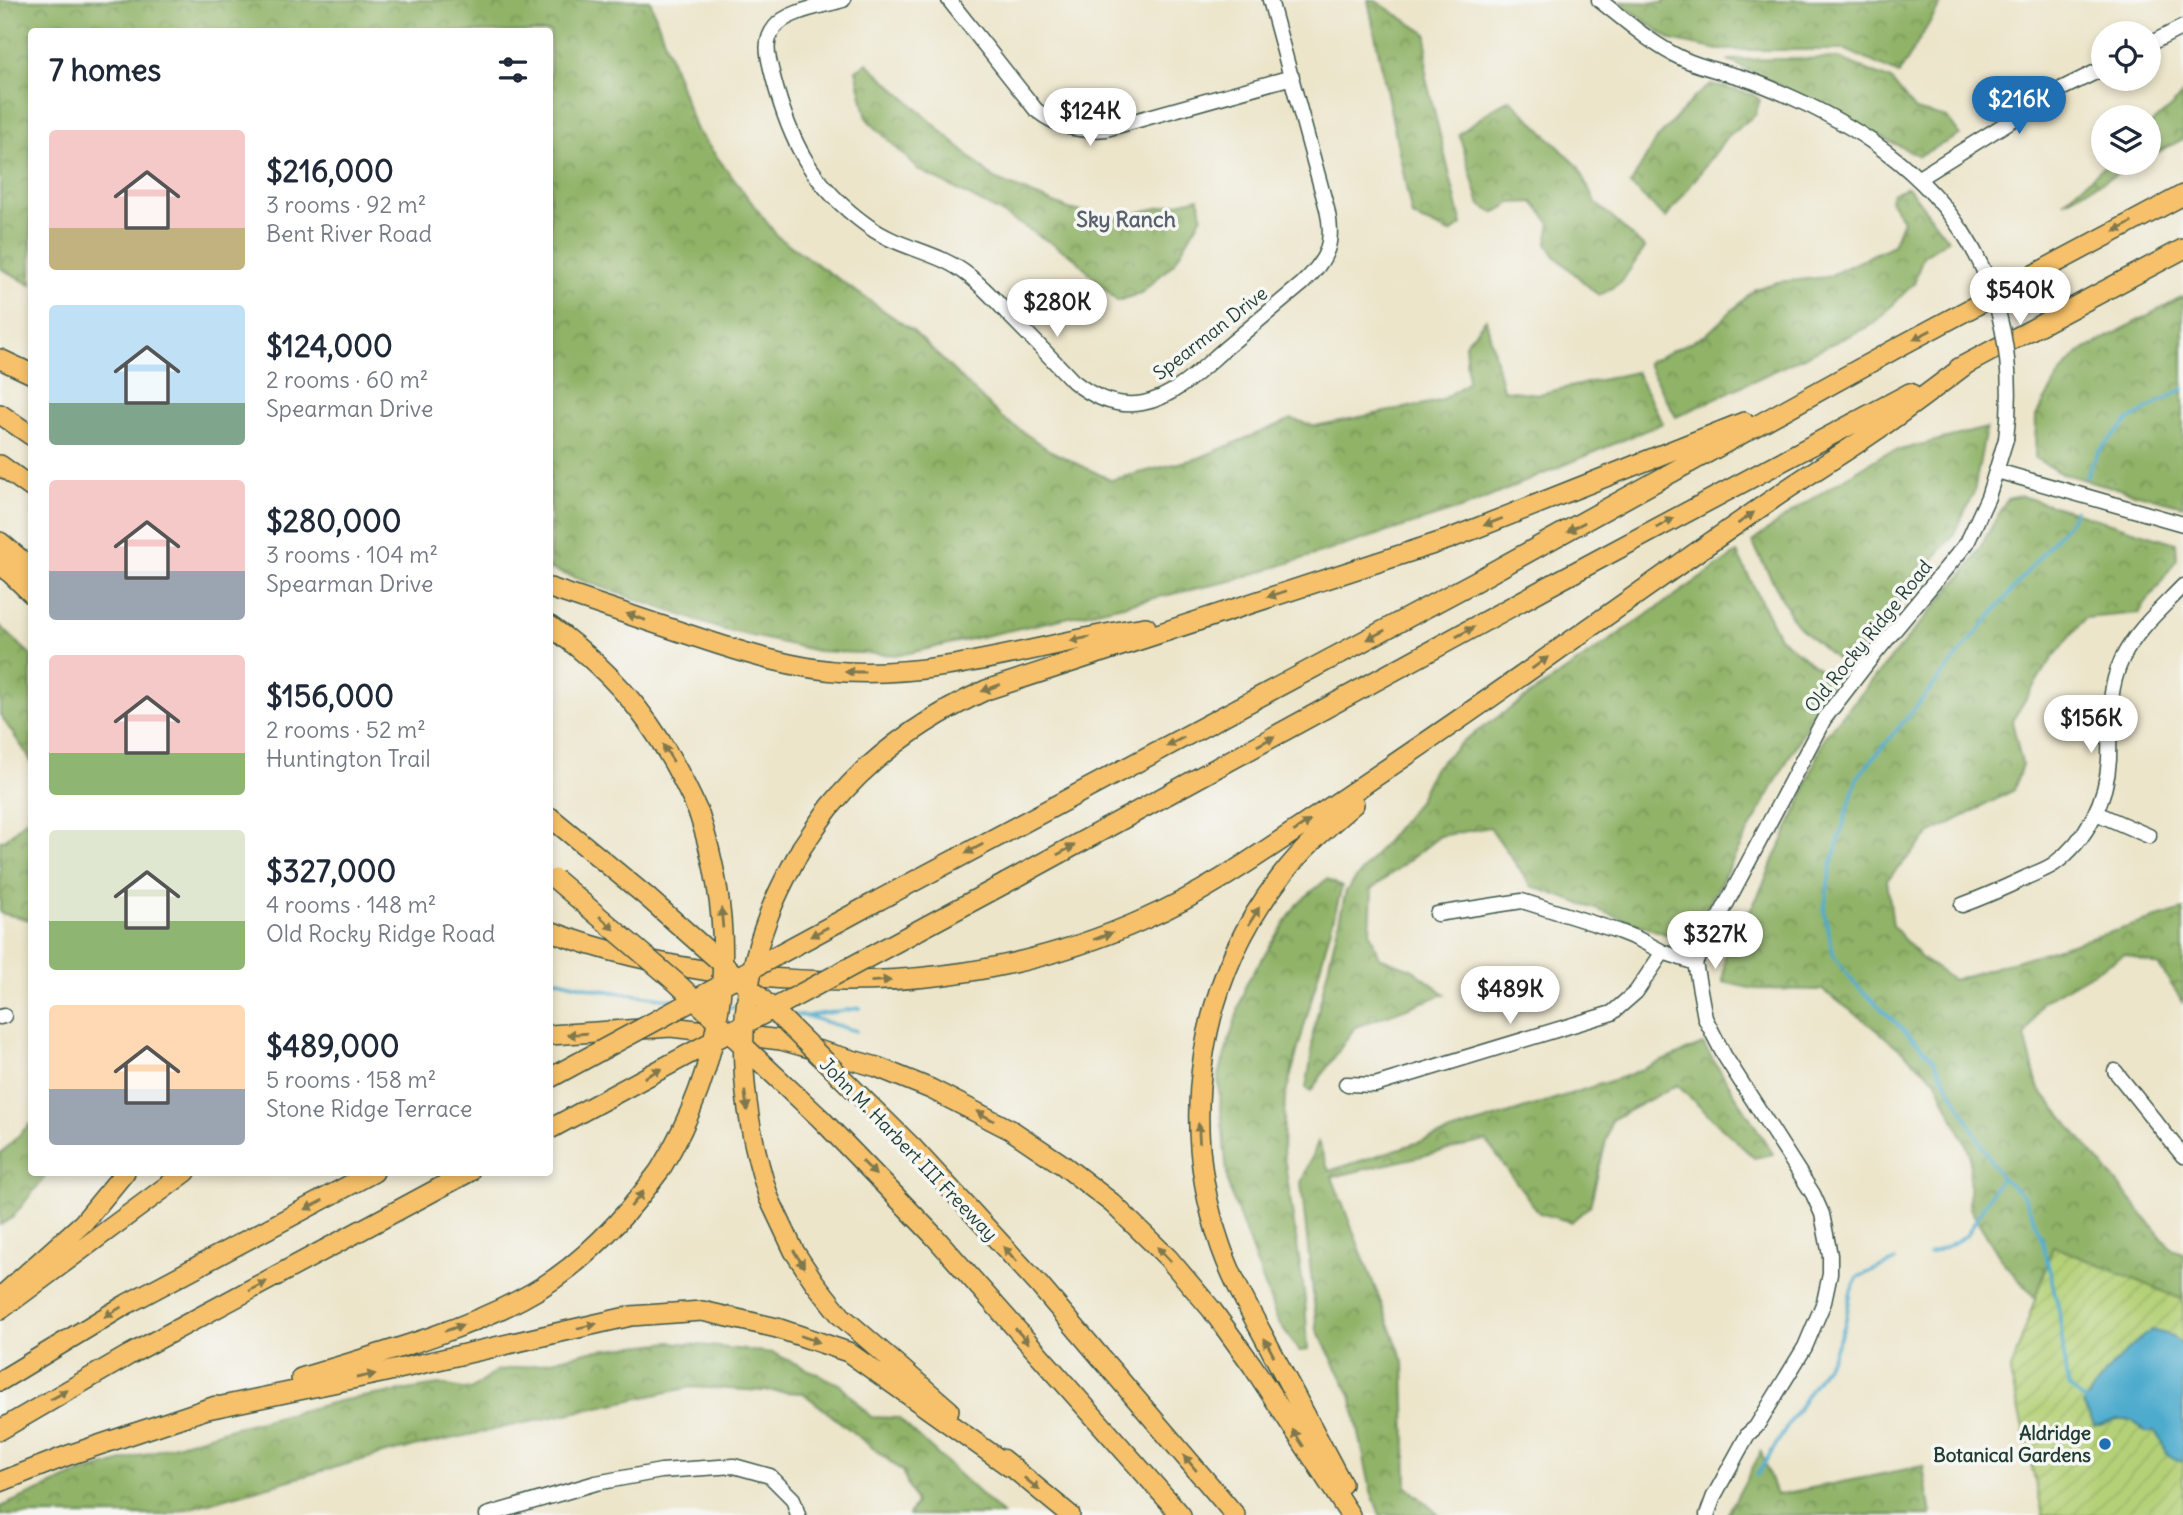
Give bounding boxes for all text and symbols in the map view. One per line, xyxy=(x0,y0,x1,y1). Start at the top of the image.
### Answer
map controls xyxy=(2091,21,2161,175)
button: locate xyxy=(2091,21,2161,91)
text: 7 homes xyxy=(49,51,161,89)
icon: filters xyxy=(494,51,532,89)
pin: $216K xyxy=(1970,76,2068,136)
text: $216K xyxy=(1988,84,2050,113)
pin: $124K xyxy=(1041,88,1139,148)
text: $124K xyxy=(1059,96,1121,125)
button: layers xyxy=(2091,105,2161,175)
text: $216,000 xyxy=(266,152,394,190)
icon: home xyxy=(105,158,189,242)
text: 3 rooms · 92 m² xyxy=(266,190,426,219)
district label: Sky Ranch xyxy=(1076,206,1176,233)
text: Bent River Road xyxy=(266,219,432,248)
one-way arrow xyxy=(2113,222,2133,233)
pin: $540K xyxy=(1971,268,2069,327)
text: $540K xyxy=(1986,275,2054,304)
pin: $280K xyxy=(1008,280,1106,339)
street label: Spearman Drive xyxy=(1148,281,1272,385)
text: $280K xyxy=(1023,287,1091,316)
text: $124,000 xyxy=(266,327,393,365)
one-way arrow xyxy=(1912,329,1932,340)
icon: home xyxy=(105,333,189,417)
text: 2 rooms · 60 m² xyxy=(266,365,428,394)
text: Spearman Drive xyxy=(266,394,433,423)
text: $280,000 xyxy=(266,502,402,540)
icon: home xyxy=(105,508,189,592)
one-way arrow xyxy=(1737,511,1755,525)
one-way arrow xyxy=(1482,516,1503,527)
one-way arrow xyxy=(1655,517,1675,529)
one-way arrow xyxy=(1566,521,1586,533)
text: 3 rooms · 104 m² xyxy=(266,540,438,569)
street label: Old Rocky Ridge Road xyxy=(1799,555,1937,717)
text: Spearman Drive xyxy=(266,569,433,598)
one-way arrow xyxy=(1266,589,1287,600)
one-way arrow xyxy=(625,611,646,621)
one-way arrow xyxy=(1456,626,1475,638)
one-way arrow xyxy=(1366,629,1386,641)
one-way arrow xyxy=(1069,634,1091,645)
one-way arrow xyxy=(1531,656,1549,670)
one-way arrow xyxy=(844,666,866,678)
text: $156,000 xyxy=(266,677,394,715)
icon: home xyxy=(105,683,189,767)
one-way arrow xyxy=(981,683,1002,694)
pin: $156K xyxy=(2042,696,2140,755)
text: $156K xyxy=(2060,703,2122,732)
text: 2 rooms · 52 m² xyxy=(266,715,426,744)
one-way arrow xyxy=(1256,735,1275,747)
one-way arrow xyxy=(1165,736,1185,748)
one-way arrow xyxy=(662,743,675,762)
text: Huntington Trail xyxy=(266,744,431,773)
one-way arrow xyxy=(1292,820,1311,833)
one-way arrow xyxy=(965,843,984,855)
one-way arrow xyxy=(1056,844,1076,856)
text: $327,000 xyxy=(266,852,396,890)
icon: home xyxy=(105,858,189,942)
text: 4 rooms · 148 m² xyxy=(266,890,436,919)
one-way arrow xyxy=(1248,906,1260,925)
one-way arrow xyxy=(716,907,727,929)
pin: $327K xyxy=(1666,912,1764,971)
one-way arrow xyxy=(598,915,615,930)
text: Old Rocky Ridge Road xyxy=(266,919,495,948)
text: $327K xyxy=(1683,919,1747,948)
one-way arrow xyxy=(809,926,829,938)
one-way arrow xyxy=(1093,931,1114,942)
pin: $489K xyxy=(1461,967,1559,1026)
text: $489K xyxy=(1477,974,1543,1003)
one-way arrow xyxy=(871,976,893,987)
text: $489,000 xyxy=(266,1027,399,1065)
one-way arrow xyxy=(566,1028,588,1039)
icon: home xyxy=(105,1033,189,1117)
street label: John M. Harbert III Freeway xyxy=(815,1052,1003,1246)
text: 5 rooms · 158 m² xyxy=(266,1065,436,1094)
one-way arrow xyxy=(643,1067,663,1079)
one-way arrow xyxy=(740,1090,751,1112)
text: Stone Ridge Terrace xyxy=(266,1094,472,1123)
one-way arrow xyxy=(975,1110,995,1122)
one-way arrow xyxy=(1193,1122,1204,1144)
one-way arrow xyxy=(860,1159,876,1176)
one-way arrow xyxy=(630,1191,645,1209)
one-way arrow xyxy=(303,1198,323,1210)
one-way arrow xyxy=(1002,1245,1018,1263)
one-way arrow xyxy=(1157,1246,1173,1263)
one-way arrow xyxy=(793,1249,806,1268)
one-way arrow xyxy=(248,1280,268,1292)
one-way arrow xyxy=(104,1306,123,1319)
one-way arrow xyxy=(576,1320,598,1331)
one-way arrow xyxy=(444,1322,465,1333)
one-way arrow xyxy=(1014,1327,1030,1344)
one-way arrow xyxy=(800,1334,821,1345)
one-way arrow xyxy=(1263,1337,1275,1356)
one-way arrow xyxy=(355,1370,377,1381)
one-way arrow xyxy=(49,1389,68,1401)
place label: Aldridge Botanical Gardens xyxy=(1933,1421,2091,1467)
one-way arrow xyxy=(1292,1428,1305,1447)
marker: Aldridge Botanical Gardens xyxy=(2097,1436,2113,1452)
one-way arrow xyxy=(1182,1454,1198,1472)
one-way arrow xyxy=(1023,1477,1041,1492)

